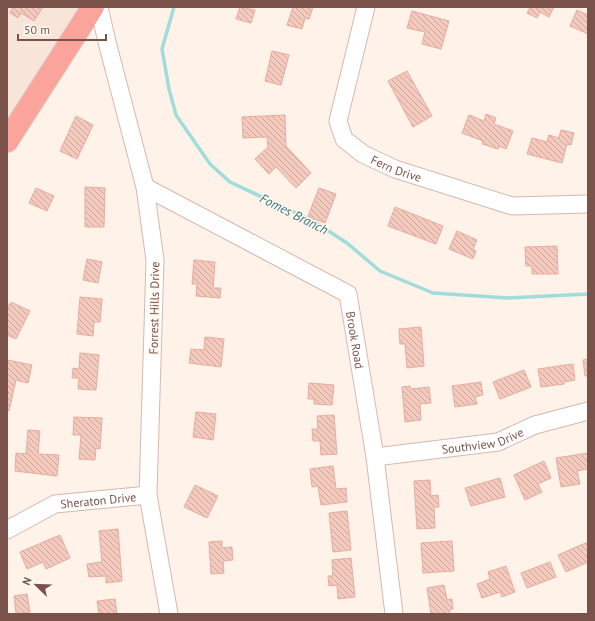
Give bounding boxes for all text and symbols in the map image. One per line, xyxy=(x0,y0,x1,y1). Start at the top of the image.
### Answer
scale bar xyxy=(18,16,106,42)
text: 50 m xyxy=(24,22,50,37)
street label: Fern Drive xyxy=(369,151,424,184)
water label: Fomes Branch xyxy=(257,190,331,239)
street label: Forrest Hills Drive xyxy=(146,262,162,354)
street label: Brook Road xyxy=(343,310,368,370)
street label: Southview Drive xyxy=(441,424,526,456)
street label: Sheraton Drive xyxy=(60,489,137,511)
north arrow xyxy=(16,565,56,605)
text: N xyxy=(19,575,35,587)

